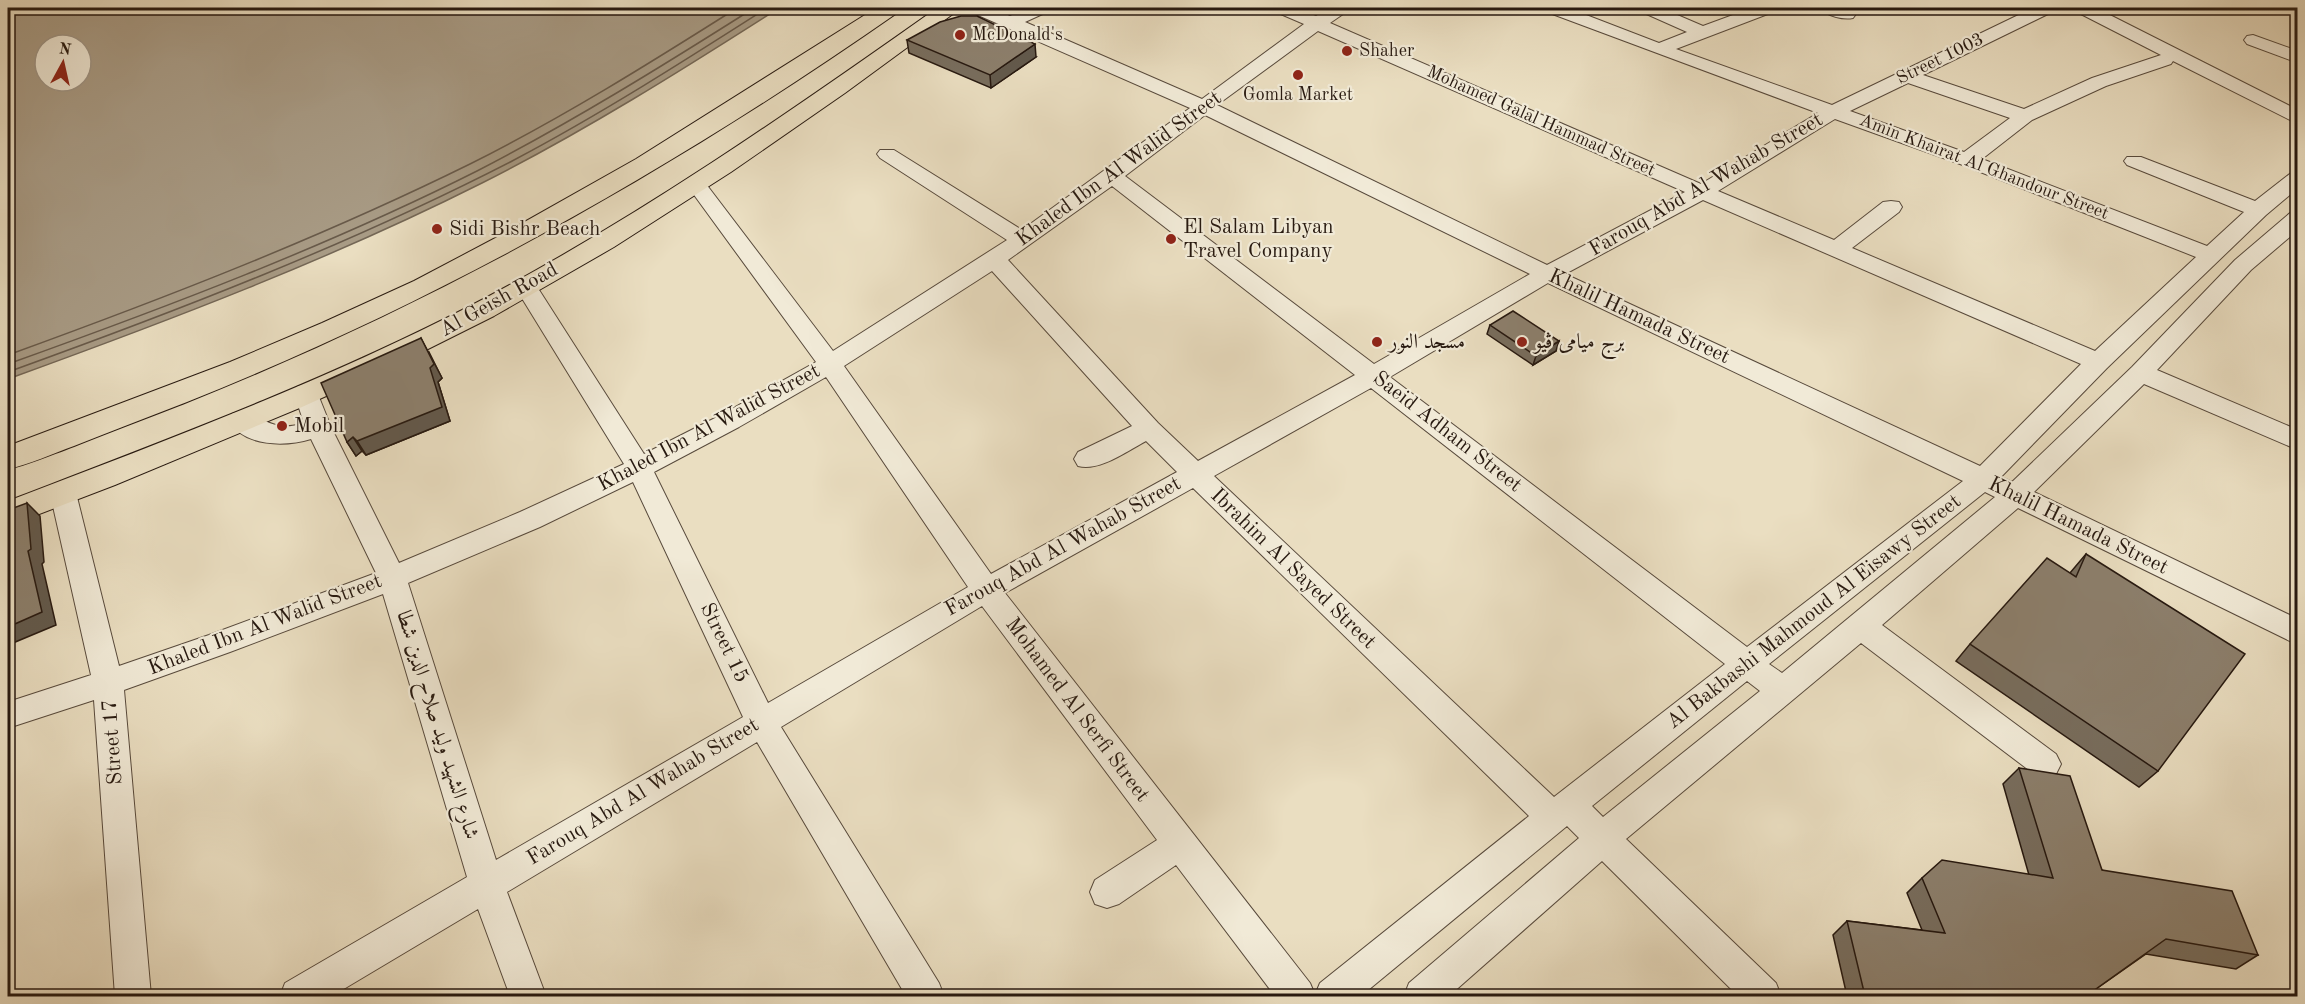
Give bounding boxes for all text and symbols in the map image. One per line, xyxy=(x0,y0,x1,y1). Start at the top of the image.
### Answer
place label: McDonald's xyxy=(972,26,1063,44)
marker: McDonald's xyxy=(953,28,967,42)
street label: Street 1003 xyxy=(1894,30,1986,88)
north arrow xyxy=(33,33,93,93)
text: N xyxy=(58,41,73,59)
place label: Shaher xyxy=(1359,42,1415,60)
marker: Shaher xyxy=(1340,44,1354,58)
street label: Mohamed Galal Hammad Street xyxy=(1424,62,1658,180)
marker: Gomla Market xyxy=(1291,68,1305,82)
place label: Gomla Market xyxy=(1243,86,1353,104)
street label: Khaled Ibn Al Walid Street xyxy=(1012,87,1226,251)
street label: Farouq Abd Al Wahab Street xyxy=(1585,109,1827,261)
street label: Amin Khairat Al Ghandour Street xyxy=(1857,111,2111,223)
place label: El Salam Libyan Travel Company xyxy=(1183,217,1334,262)
place label: Sidi Bishr Beach xyxy=(449,219,601,240)
marker: Sidi Bishr Beach xyxy=(430,222,444,236)
marker: El Salam Libyan Travel Company xyxy=(1164,232,1178,246)
street label: Al Geish Road xyxy=(437,259,562,341)
street label: Khalil Hamada Street xyxy=(1545,266,1733,368)
place label: مسجد النور xyxy=(1387,332,1465,354)
place label: برج ميامى ڤيو xyxy=(1532,332,1625,360)
marker: مسجد النور xyxy=(1370,335,1384,349)
marker: برج ميامى ڤيو xyxy=(1515,335,1529,349)
street label: Khaled Ibn Al Walid Street xyxy=(594,360,824,496)
street label: Saeid Adham Street xyxy=(1369,368,1525,496)
place label: Mobil xyxy=(294,416,344,437)
marker: Mobil xyxy=(275,419,289,433)
street label: Farouq Abd Al Wahab Street xyxy=(941,473,1185,621)
street label: Khalil Hamada Street xyxy=(1985,473,2171,579)
street label: Ibrahim Al Sayed Street xyxy=(1206,485,1380,653)
street label: Al Bakbashi Mahmoud Al Eisawy Street xyxy=(1663,491,1965,733)
street label: Khaled Ibn Al Walid Street xyxy=(145,571,385,679)
street label: Street 15 xyxy=(696,600,752,686)
street label: شارع الشهيد وليد صلاح الدين شطا xyxy=(385,608,482,844)
street label: Mohamed Al Serfi Street xyxy=(1001,614,1153,806)
street label: Street 17 xyxy=(100,698,126,786)
street label: Farouq Abd Al Wahab Street xyxy=(523,714,763,870)

